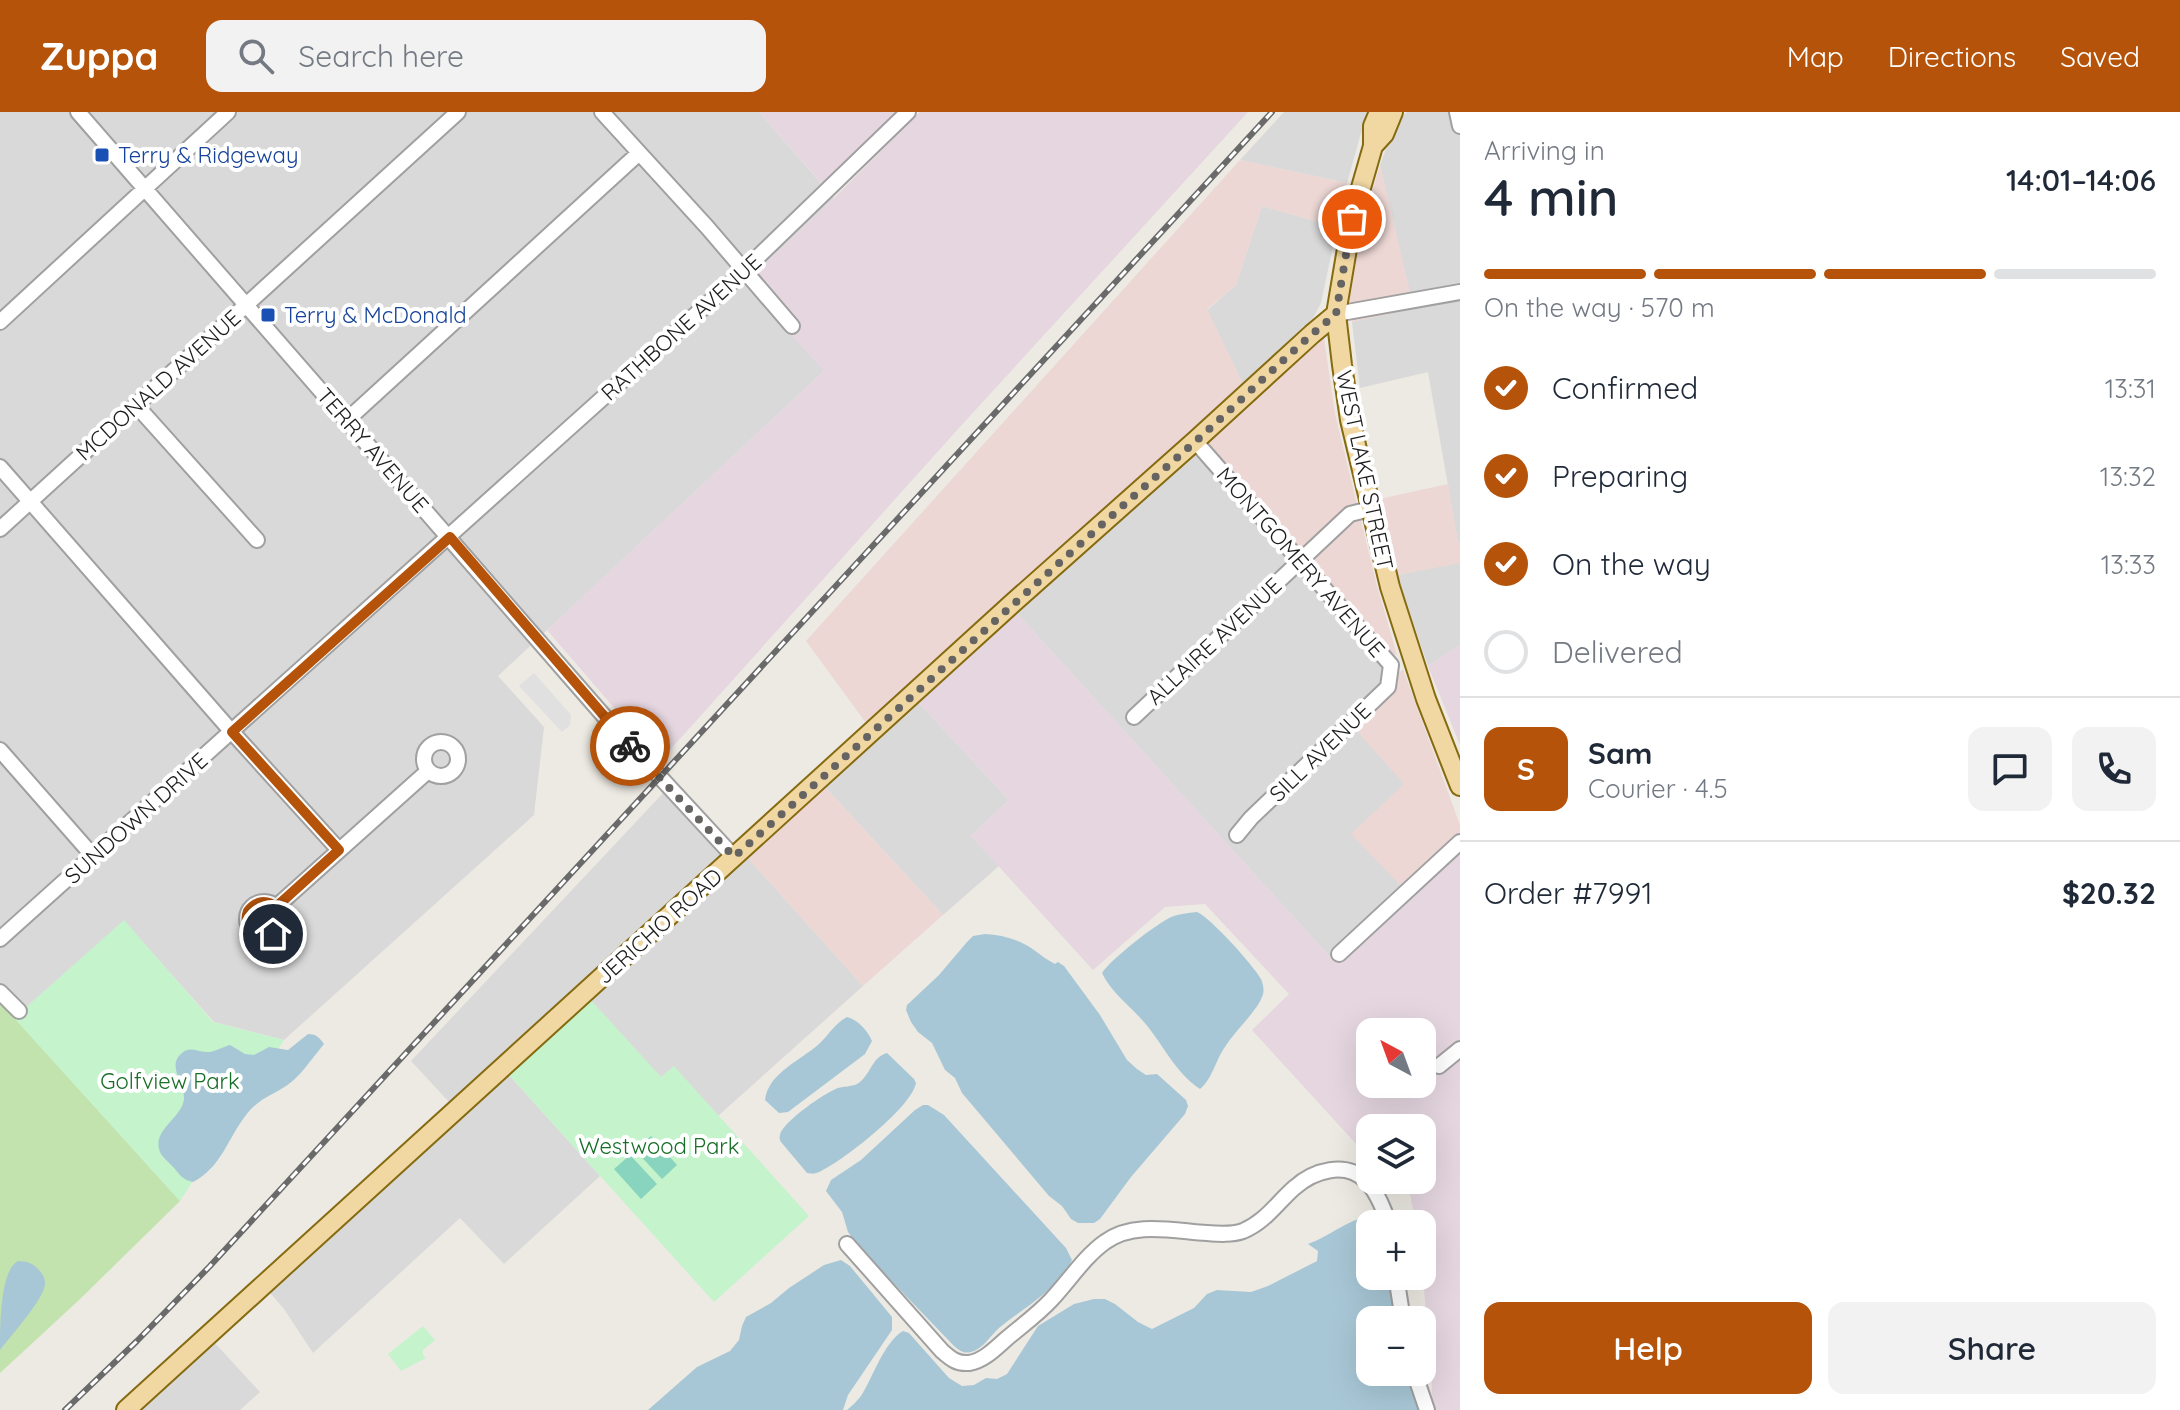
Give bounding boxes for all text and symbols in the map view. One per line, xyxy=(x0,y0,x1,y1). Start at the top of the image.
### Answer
search box xyxy=(206,20,766,92)
text: Zuppa xyxy=(40,32,158,80)
icon: search xyxy=(234,34,278,78)
text: Search here xyxy=(298,37,464,75)
text: Map xyxy=(1787,39,1844,74)
text: Directions xyxy=(1888,39,2016,74)
text: Saved xyxy=(2060,39,2140,74)
text: Arriving in xyxy=(1484,134,1605,167)
place label: Terry & Ridgeway xyxy=(118,141,298,169)
marker: Terry & Ridgeway xyxy=(93,146,111,164)
text: 14:01–14:06 xyxy=(2006,161,2156,199)
text: 4 min xyxy=(1484,164,1618,229)
pin xyxy=(1318,185,1386,253)
icon: bag xyxy=(1330,197,1374,241)
street label: RATHBONE AVENUE xyxy=(595,248,767,406)
text: On the way · 570 m xyxy=(1484,291,1715,324)
place label: Terry & McDonald xyxy=(284,301,467,329)
street label: MCDONALD AVENUE xyxy=(70,303,246,467)
marker: Terry & McDonald xyxy=(259,306,277,324)
icon: check xyxy=(1484,366,1528,410)
street label: WEST LAKE STREET xyxy=(1330,368,1400,572)
text: Confirmed xyxy=(1552,369,1698,407)
text: 13:31 xyxy=(2105,372,2156,405)
street label: TERRY AVENUE xyxy=(311,382,435,518)
icon: check xyxy=(1484,454,1528,498)
text: Preparing xyxy=(1552,457,1688,495)
text: 13:32 xyxy=(2100,460,2156,493)
street label: MONTGOMERY AVENUE xyxy=(1211,461,1391,663)
icon: check xyxy=(1484,542,1528,586)
text: On the way xyxy=(1552,545,1711,583)
text: 13:33 xyxy=(2101,548,2156,581)
street label: ALLAIRE AVENUE xyxy=(1141,571,1287,711)
text: Delivered xyxy=(1552,633,1683,671)
street label: SILL AVENUE xyxy=(1263,696,1377,808)
courier xyxy=(590,706,670,786)
icon: bike xyxy=(608,724,652,768)
button: chat xyxy=(1968,727,2052,811)
button: phone xyxy=(2072,727,2156,811)
text: Sam xyxy=(1588,734,1652,772)
street label: SUNDOWN DRIVE xyxy=(59,746,213,890)
text: S xyxy=(1517,750,1535,788)
text: Courier · 4.5 xyxy=(1588,772,1728,805)
street label: JERICHO ROAD xyxy=(590,862,728,990)
text: Order #7991 xyxy=(1484,874,1653,912)
text: $20.32 xyxy=(2062,874,2156,912)
pin xyxy=(239,900,307,968)
icon: home xyxy=(251,912,295,956)
north arrow xyxy=(1356,1018,1436,1098)
map controls xyxy=(1356,1018,1436,1386)
park label: Golfview Park xyxy=(100,1067,240,1095)
button: layers xyxy=(1356,1114,1436,1194)
park label: Westwood Park xyxy=(578,1132,740,1160)
button: + xyxy=(1356,1210,1436,1290)
button: Help xyxy=(1484,1302,1812,1394)
button: Share xyxy=(1828,1302,2156,1394)
button: − xyxy=(1356,1306,1436,1386)

